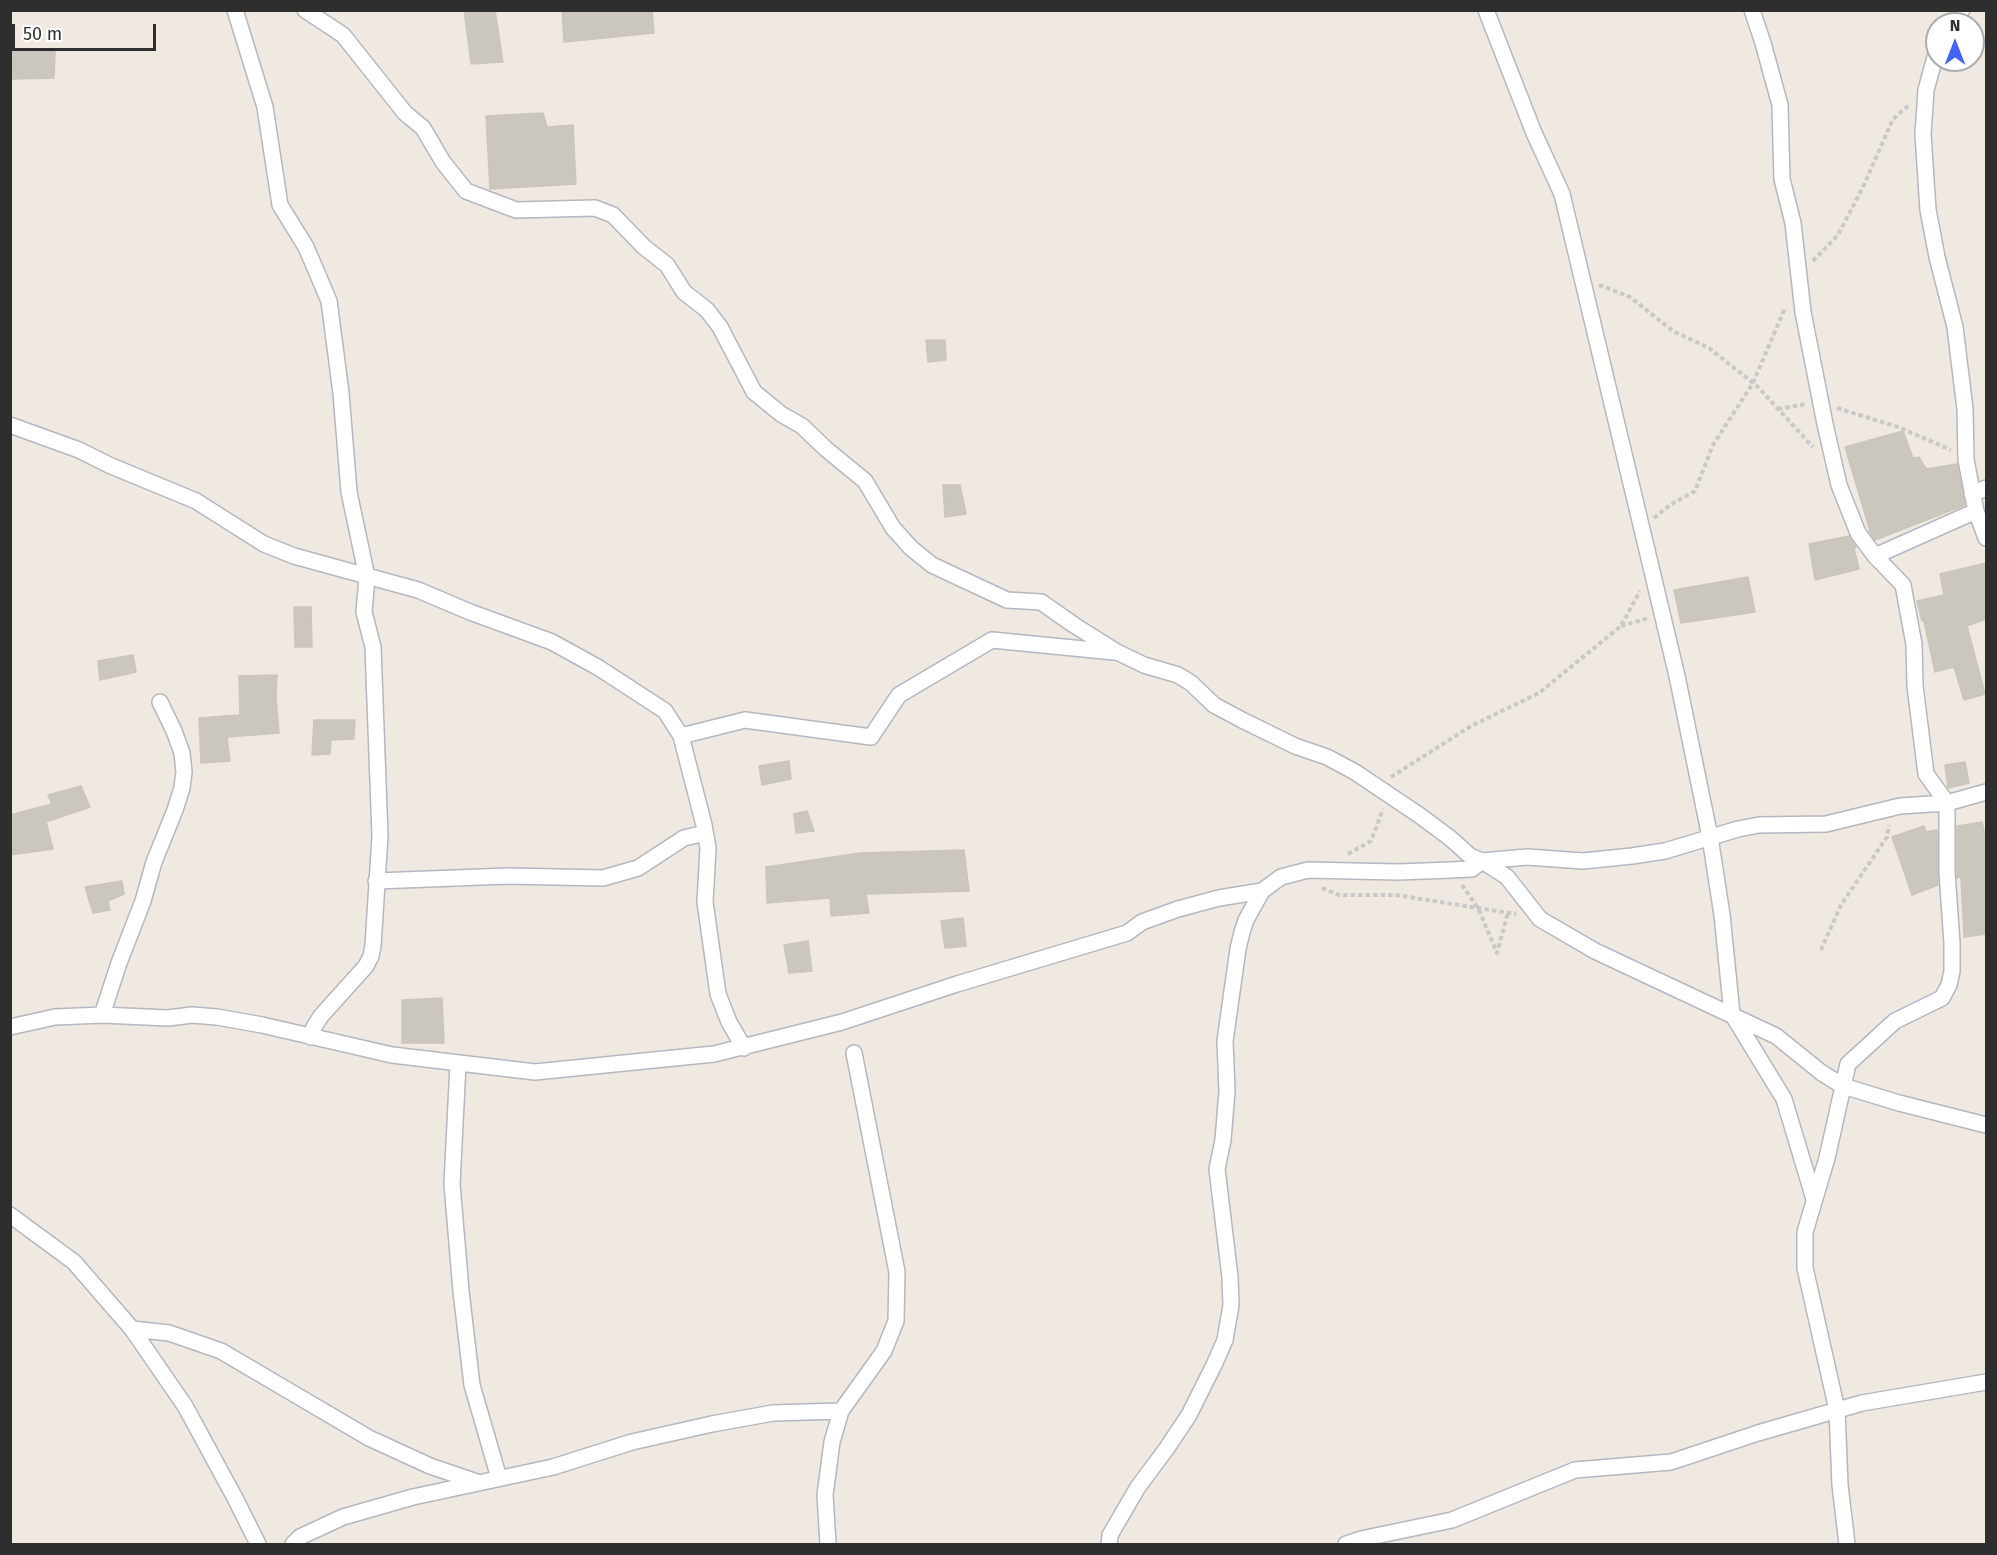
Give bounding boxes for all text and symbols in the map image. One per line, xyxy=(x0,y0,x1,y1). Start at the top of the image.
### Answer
scale bar xyxy=(15,12,159,50)
north arrow xyxy=(1925,12,1985,72)
text: N xyxy=(1950,16,1960,35)
text: 50 m xyxy=(23,23,62,45)

